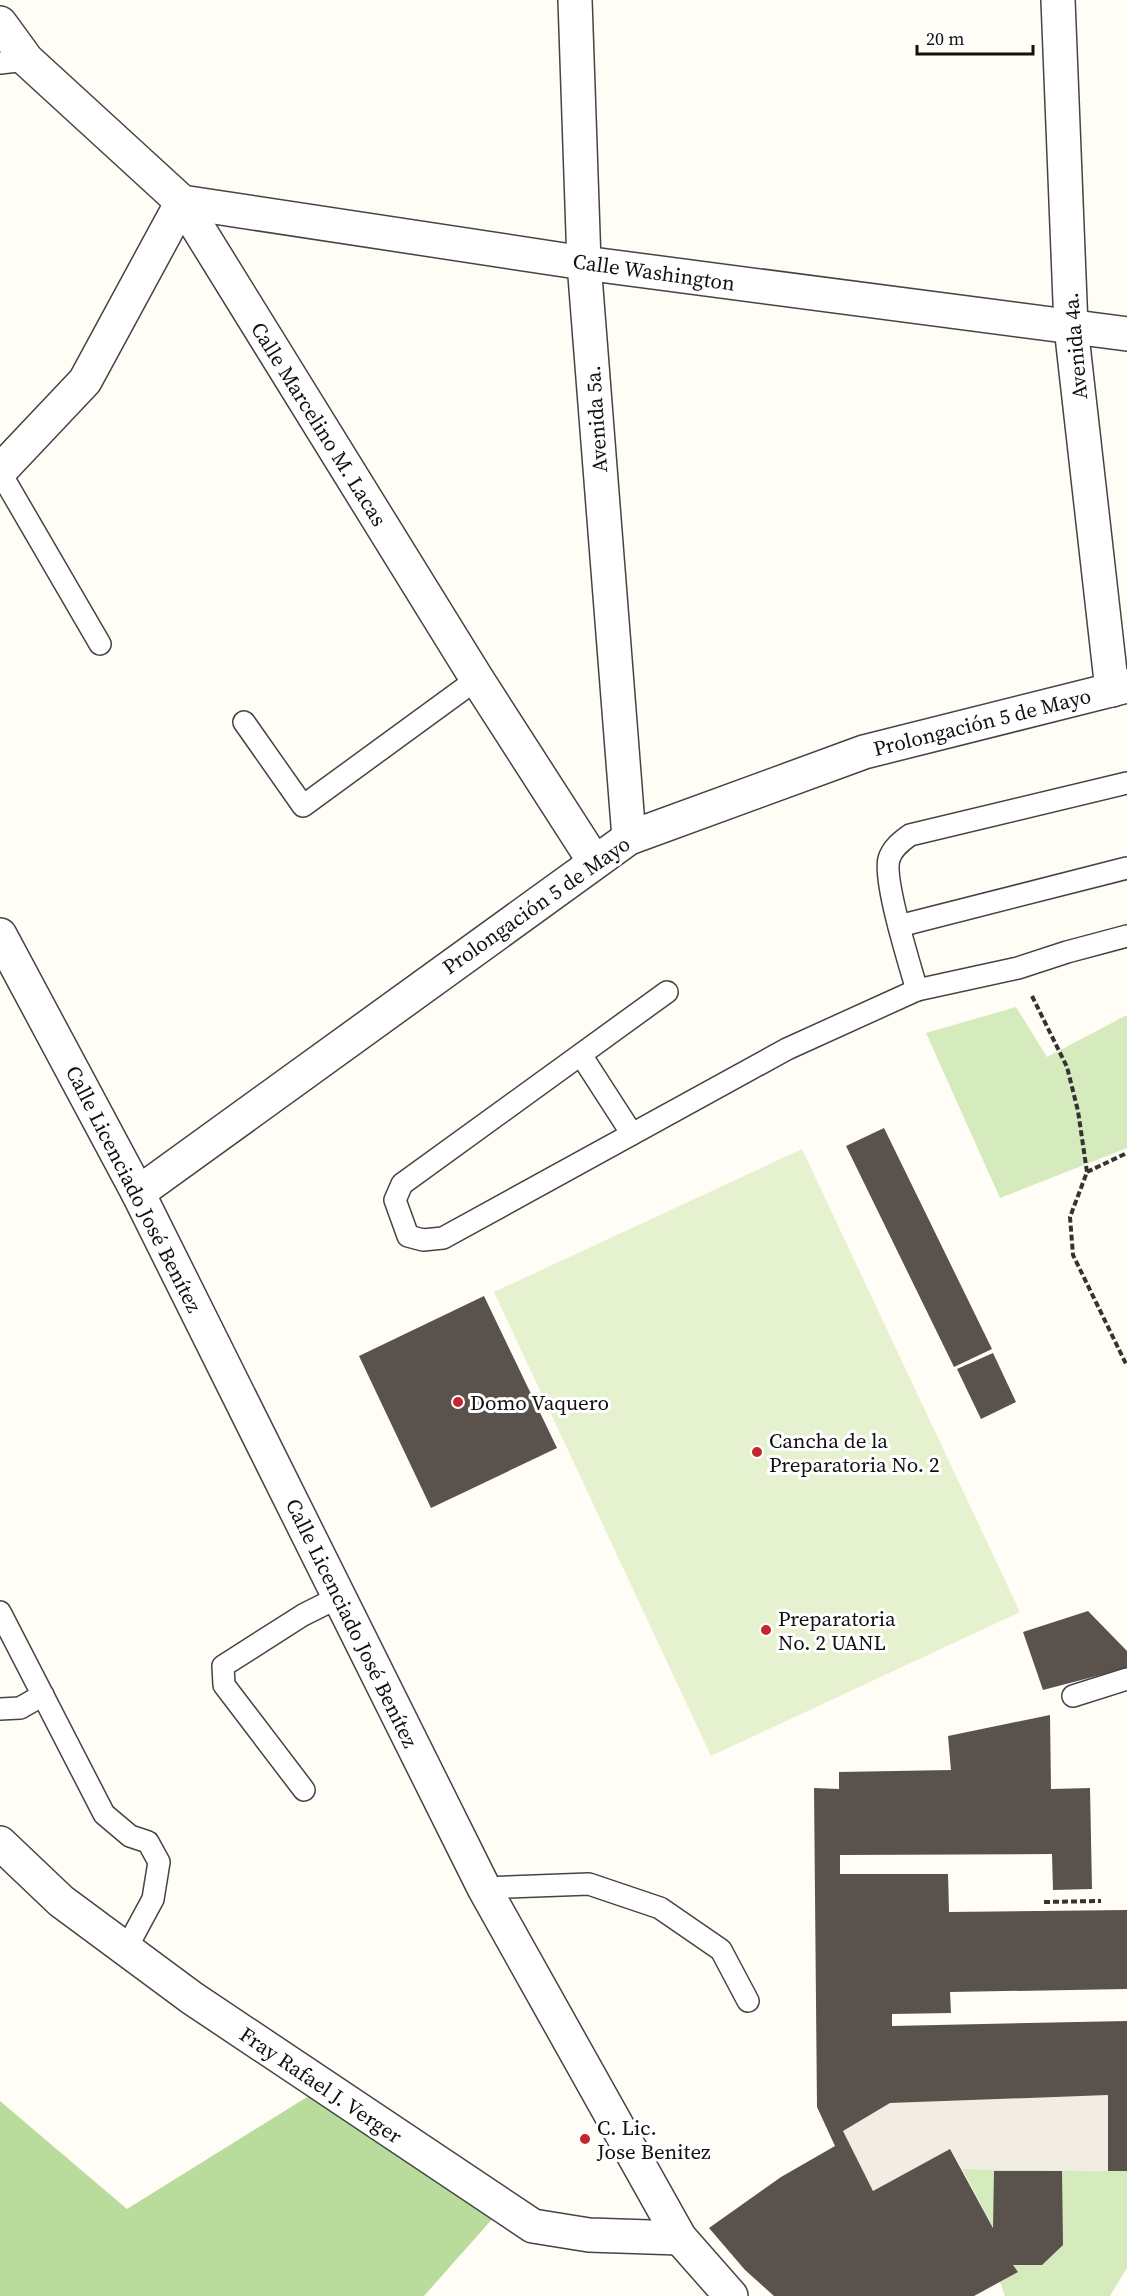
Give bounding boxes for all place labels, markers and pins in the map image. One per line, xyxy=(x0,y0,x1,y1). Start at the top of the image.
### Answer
place label: Domo Vaquero xyxy=(470,1388,609,1417)
marker: Domo Vaquero xyxy=(451,1395,465,1409)
place label: Cancha de la Preparatoria No. 2 xyxy=(769,1426,940,1479)
marker: Cancha de la Preparatoria No. 2 xyxy=(750,1445,764,1459)
place label: Preparatoria No. 2 UANL xyxy=(778,1604,896,1657)
marker: Preparatoria No. 2 UANL xyxy=(759,1623,773,1637)
place label: C. Lic. Jose Benitez xyxy=(596,2113,711,2166)
marker: C. Lic. Jose Benitez xyxy=(578,2132,592,2146)

